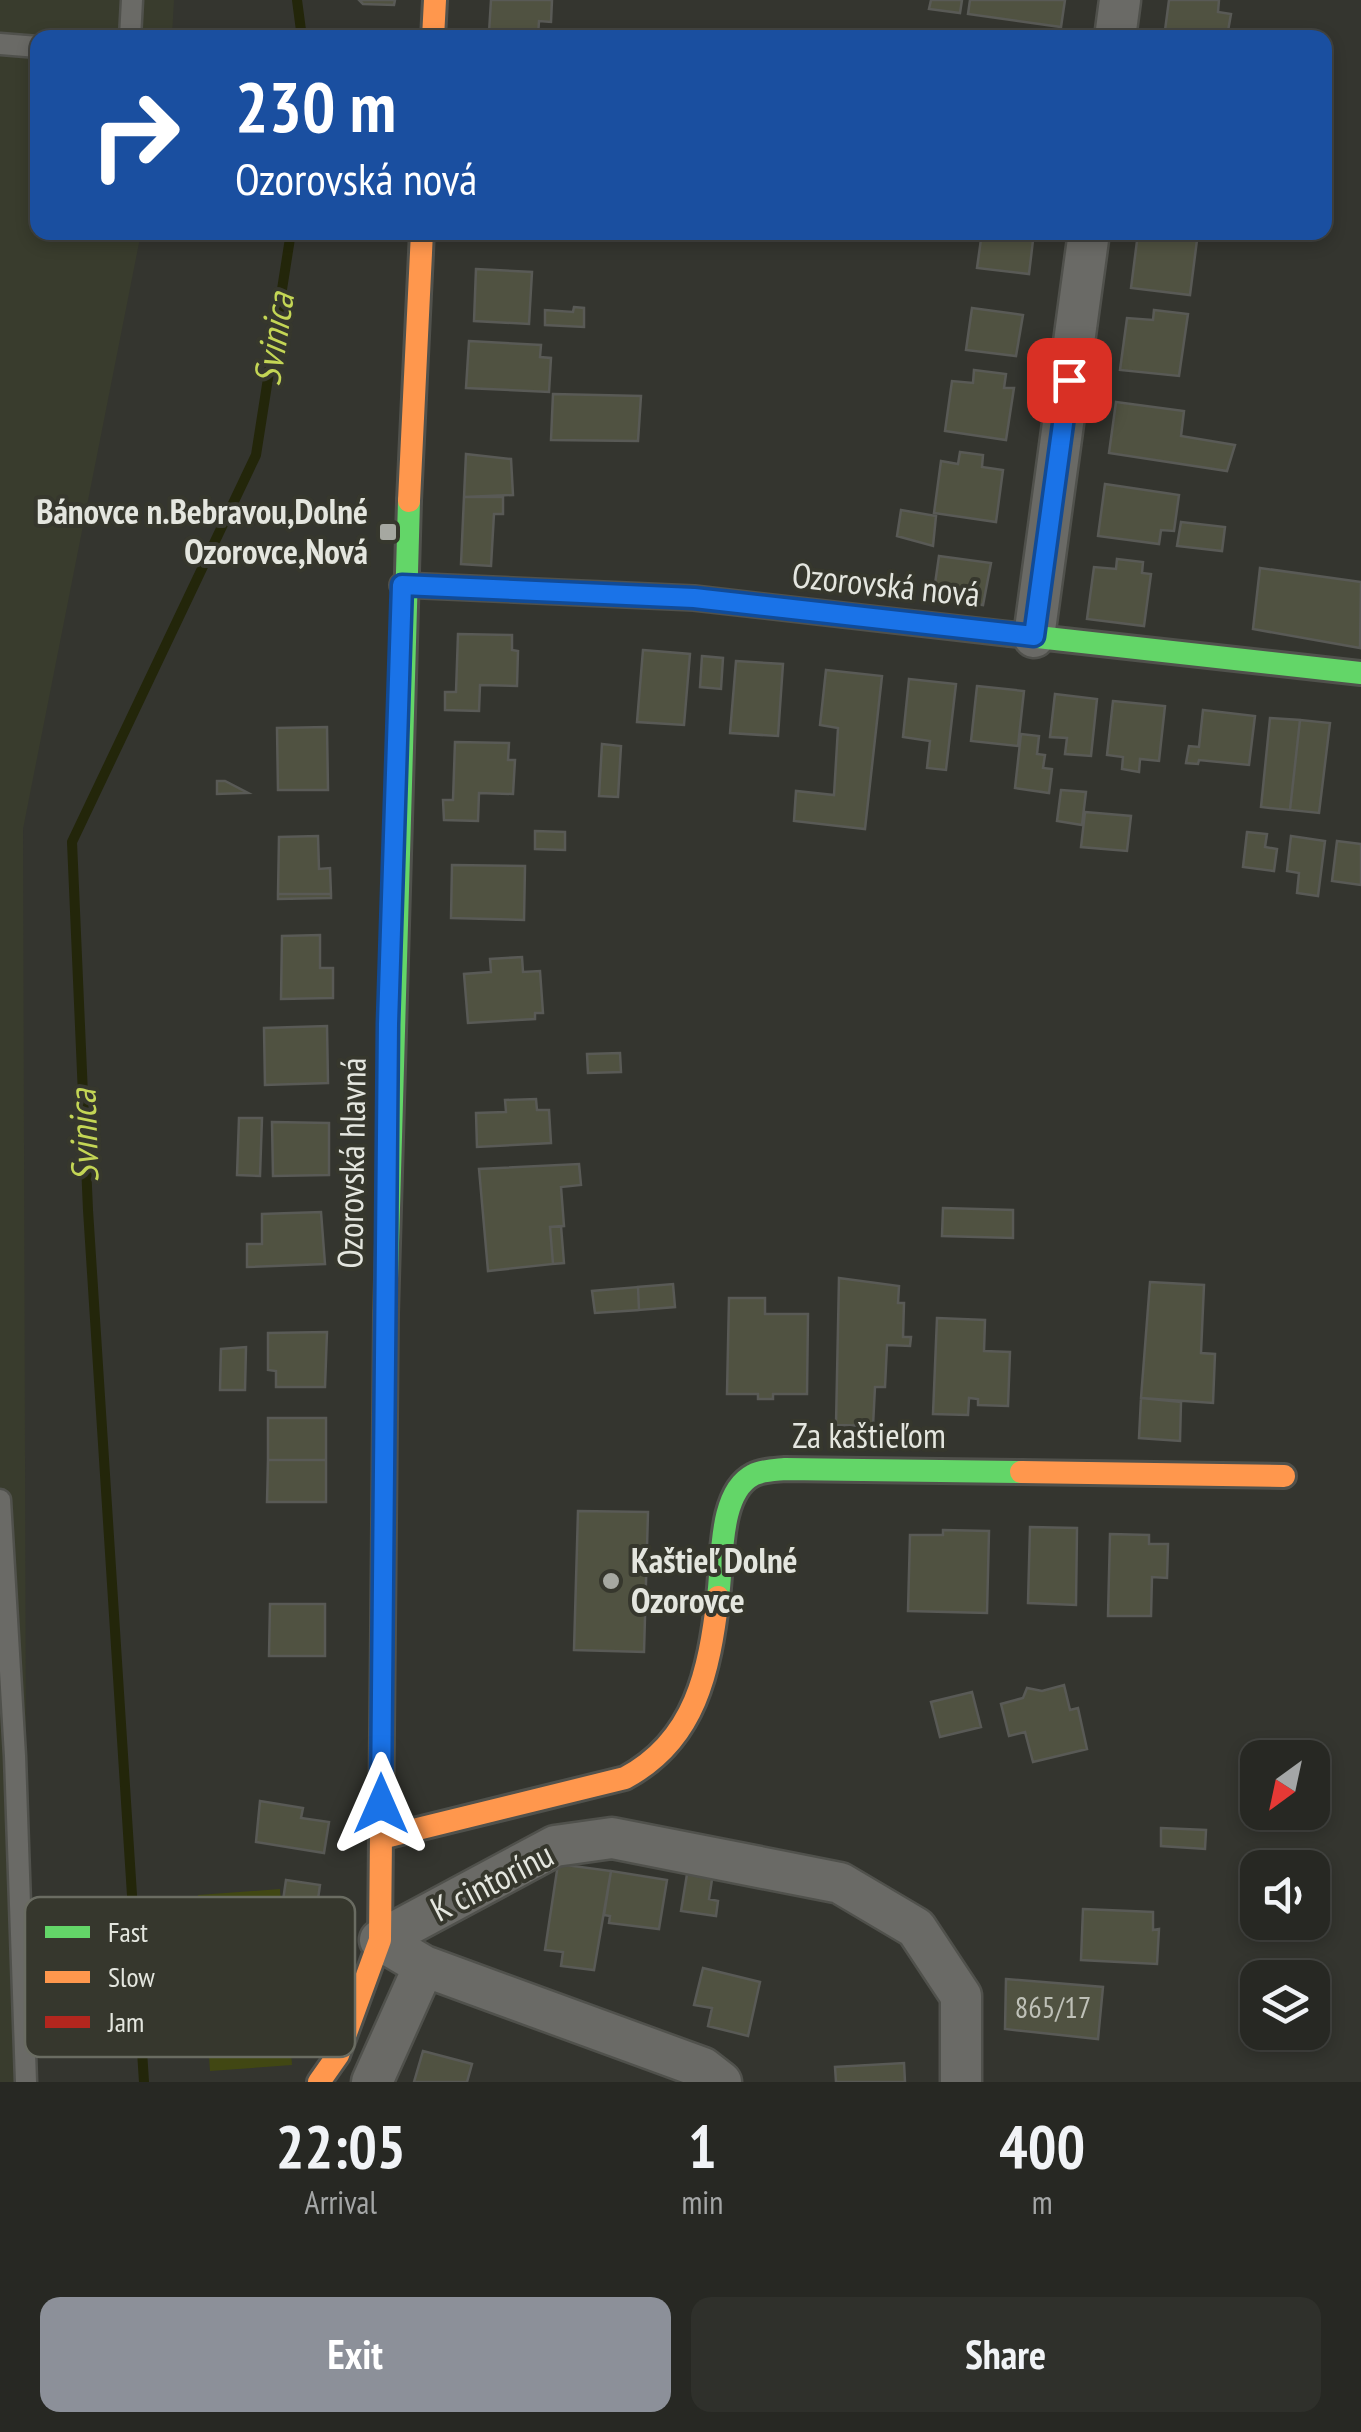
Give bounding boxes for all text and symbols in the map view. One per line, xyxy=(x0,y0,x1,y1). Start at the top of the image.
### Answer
text: 230 m xyxy=(235,61,396,151)
icon: right xyxy=(70,70,200,200)
text: Ozorovská nová xyxy=(235,149,477,207)
water label: Svinica xyxy=(241,287,304,388)
pin xyxy=(1027,338,1112,423)
icon: arrive xyxy=(1042,353,1097,408)
place label: Bánovce n.Bebravou,Dolné Ozorovce,Nová xyxy=(36,488,368,574)
marker: Bánovce n.Bebravou,Dolné Ozorovce,Nová xyxy=(377,521,399,543)
street label: Ozorovská nová xyxy=(790,551,982,617)
street label: Ozorovská hlavná xyxy=(326,1057,376,1269)
water label: Svinica xyxy=(56,1087,109,1183)
street label: Za kaštieľom xyxy=(792,1412,946,1458)
place label: Kaštieľ Dolné Ozorovce xyxy=(631,1537,798,1623)
marker: Kaštieľ Dolné Ozorovce xyxy=(600,1570,622,1592)
north arrow xyxy=(1240,1740,1330,1830)
map controls xyxy=(1240,1740,1330,2050)
position arrow xyxy=(329,1752,433,1856)
street label: K cintorínu xyxy=(423,1831,561,1931)
button: sound xyxy=(1240,1850,1330,1940)
legend xyxy=(25,1897,355,2057)
text: Fast xyxy=(108,1913,148,1950)
text: Slow xyxy=(108,1958,155,1995)
button: layers xyxy=(1240,1960,1330,2050)
house number: 865/17 xyxy=(1015,1987,1091,2026)
text: Jam xyxy=(107,2003,144,2040)
text: 22:05 xyxy=(276,2107,406,2185)
text: 1 xyxy=(688,2107,717,2185)
text: 400 xyxy=(999,2107,1085,2185)
text: Arrival xyxy=(305,2181,377,2223)
text: min xyxy=(681,2181,723,2223)
text: m xyxy=(1032,2181,1053,2223)
button: Exit xyxy=(40,2297,671,2412)
button: Share xyxy=(691,2297,1321,2412)

